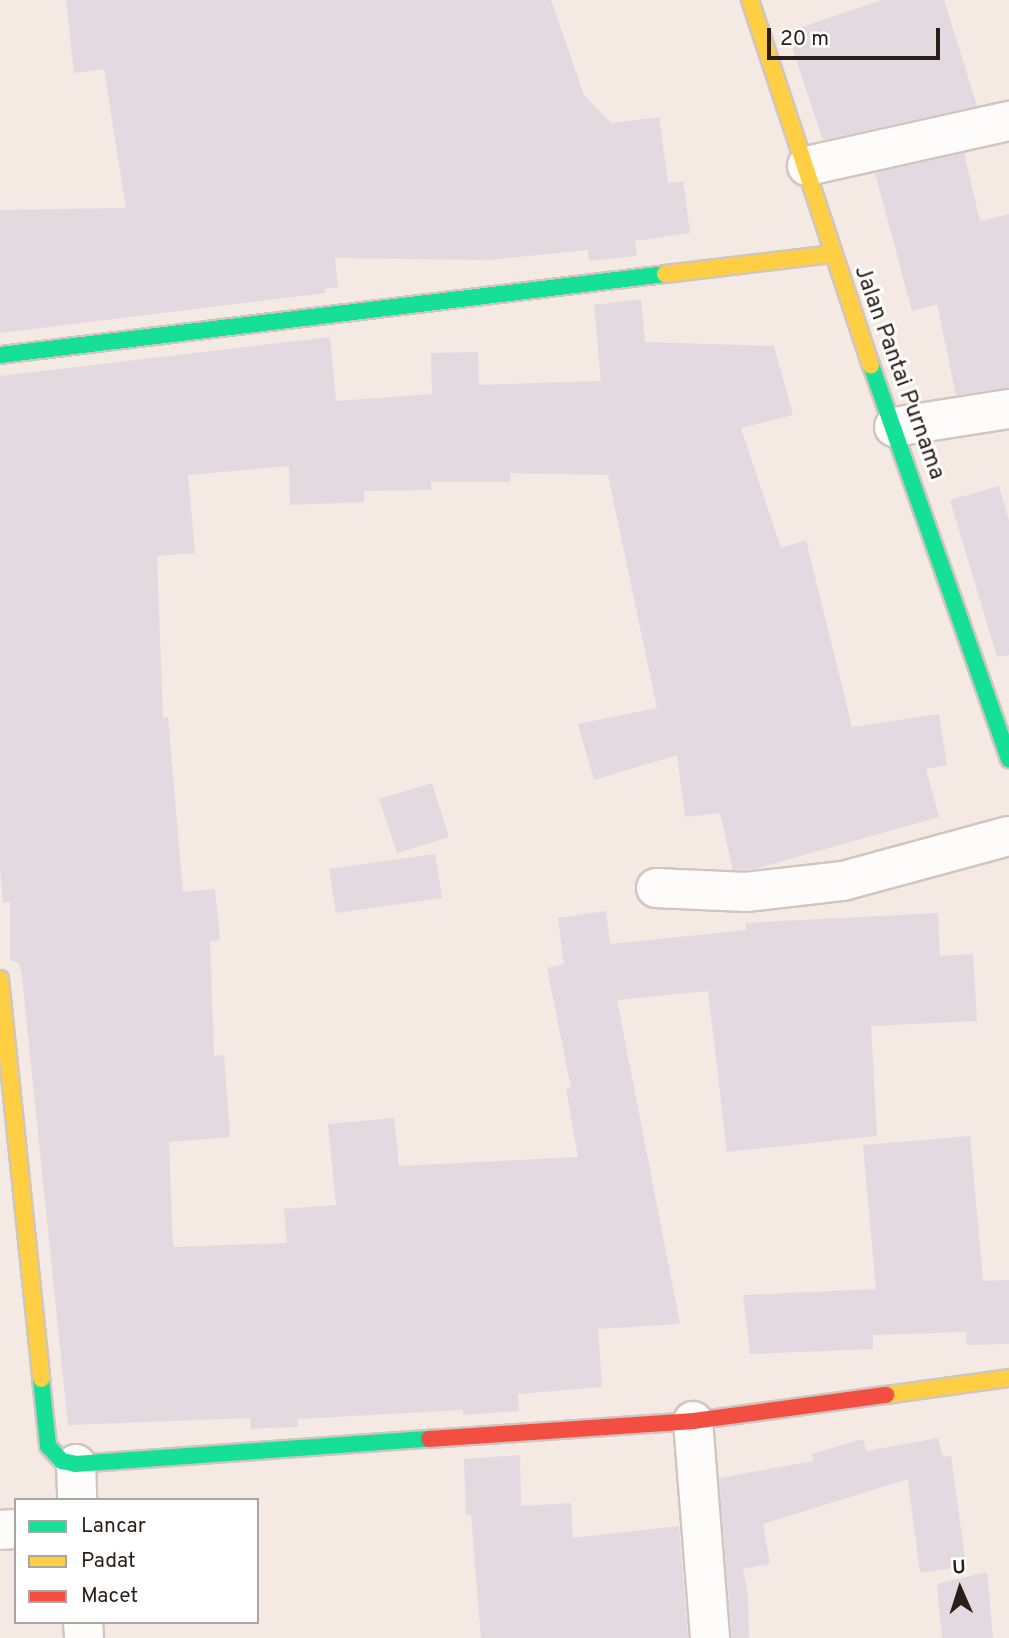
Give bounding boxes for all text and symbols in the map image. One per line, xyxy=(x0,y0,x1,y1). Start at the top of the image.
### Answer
scale bar xyxy=(771,14,944,58)
text: 20 m xyxy=(780,26,829,53)
street label: Jalan Pantai Purnama xyxy=(846,262,950,484)
legend xyxy=(14,1498,259,1624)
text: Lancar xyxy=(81,1513,146,1540)
text: Padat xyxy=(81,1548,136,1575)
north arrow xyxy=(925,1554,995,1624)
text: U xyxy=(952,1556,966,1580)
text: Macet xyxy=(81,1583,138,1610)

